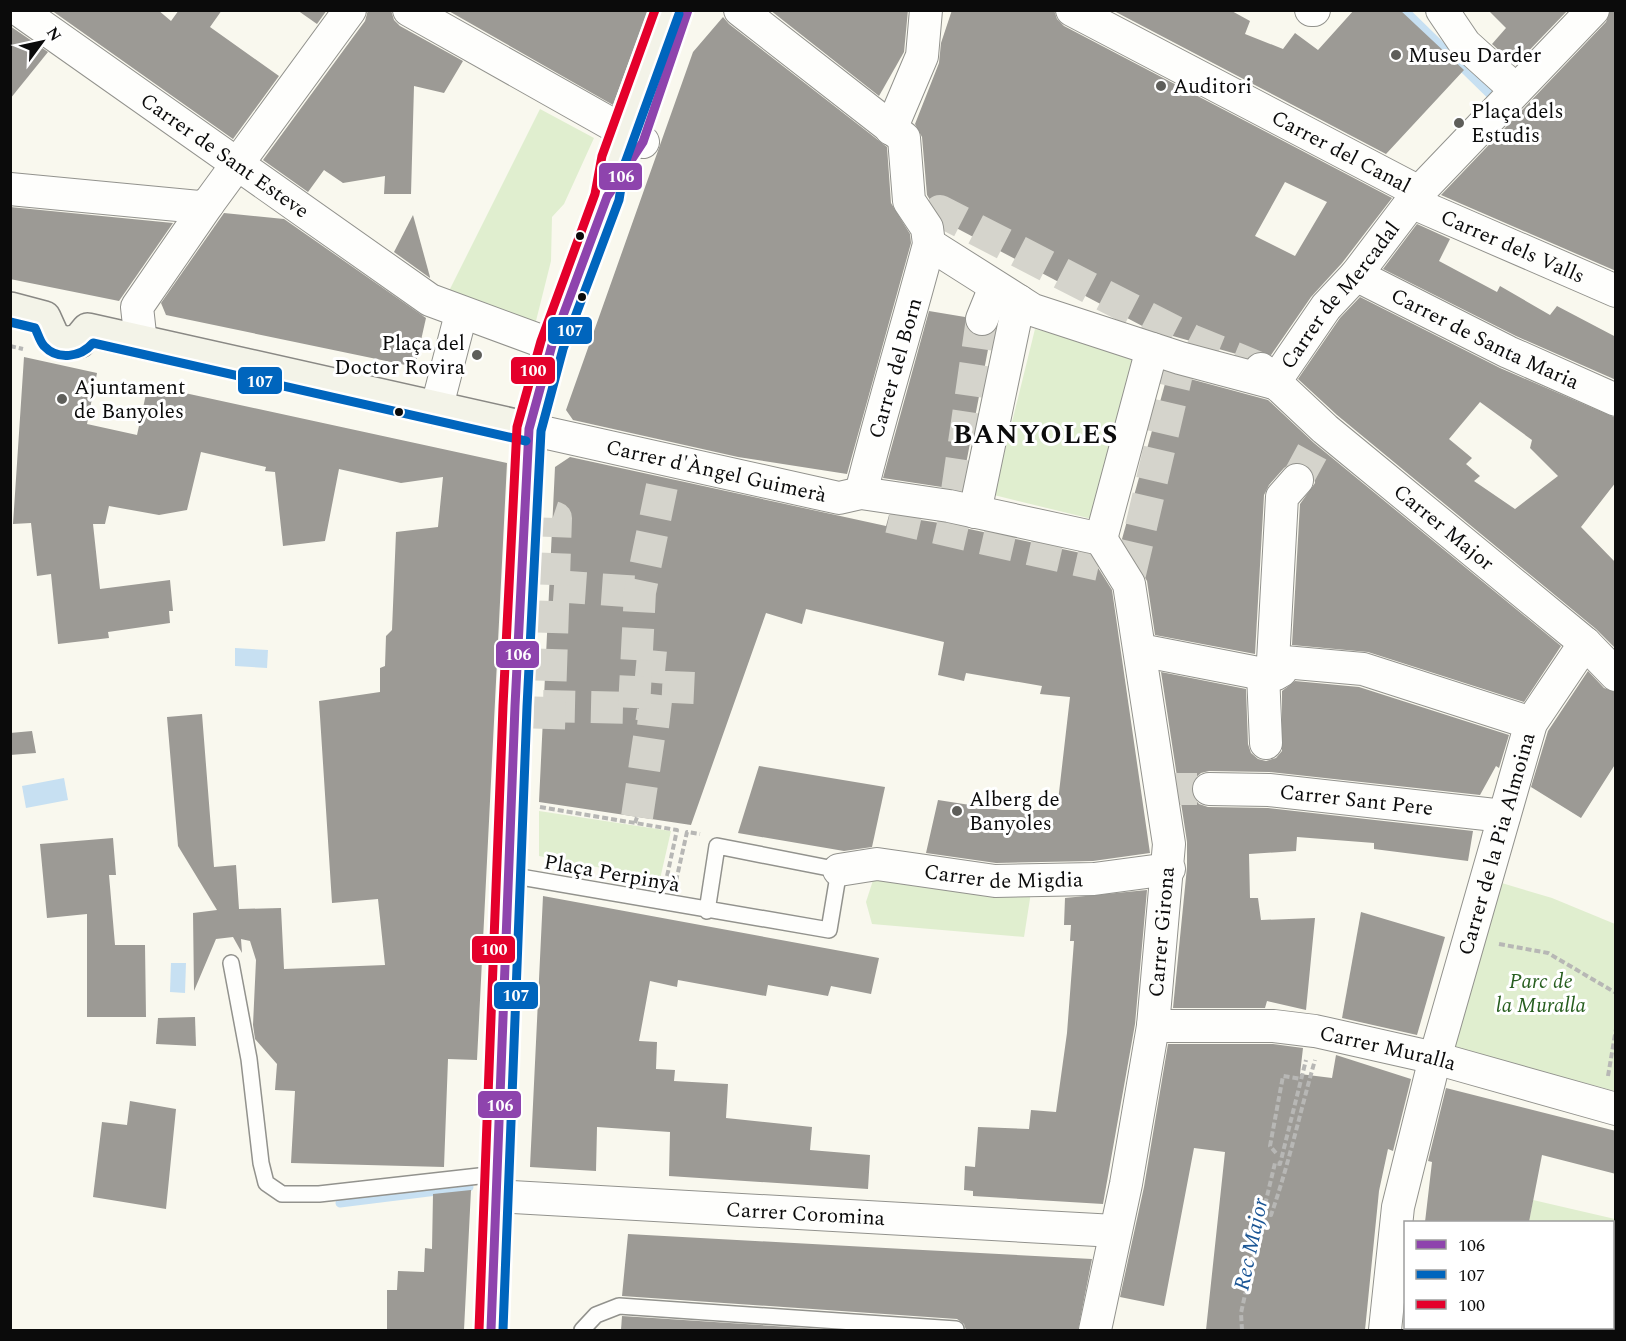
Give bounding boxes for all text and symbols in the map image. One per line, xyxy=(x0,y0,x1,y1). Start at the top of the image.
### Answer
north arrow xyxy=(12,12,72,72)
text: N xyxy=(40,22,67,46)
place label: Museu Darder xyxy=(1408,40,1541,72)
marker: Museu Darder xyxy=(1389,48,1403,62)
place label: Auditori xyxy=(1173,71,1252,103)
marker: Auditori xyxy=(1154,79,1168,93)
street label: Carrer de Sant Esteve xyxy=(133,85,315,227)
place label: Plaça dels Estudis xyxy=(1471,96,1564,152)
street label: Carrer del Canal xyxy=(1265,102,1416,202)
marker: Plaça dels Estudis xyxy=(1452,116,1466,130)
line badge: 106 xyxy=(598,162,643,191)
text: 106 xyxy=(608,165,634,189)
street label: Carrer dels Valls xyxy=(1435,202,1590,293)
street label: Carrer de Mercadal xyxy=(1273,215,1408,376)
unlabelled marker xyxy=(574,230,586,242)
street label: Carrer de Santa Maria xyxy=(1385,280,1585,399)
unlabelled marker xyxy=(576,291,588,303)
street label: Carrer del Born xyxy=(861,294,931,442)
line badge: 107 xyxy=(547,316,593,345)
text: 107 xyxy=(557,319,583,343)
place label: Plaça del Doctor Rovira xyxy=(334,328,466,384)
marker: Plaça del Doctor Rovira xyxy=(470,348,484,362)
line badge: 100 xyxy=(510,356,556,385)
text: 100 xyxy=(520,359,546,383)
line badge: 107 xyxy=(237,366,283,395)
text: 107 xyxy=(247,370,273,394)
place label: Ajuntament de Banyoles xyxy=(74,372,186,428)
marker: Ajuntament de Banyoles xyxy=(55,392,69,406)
unlabelled marker xyxy=(393,406,405,418)
district label: BANYOLES xyxy=(953,414,1119,456)
street label: Carrer d'Àngel Guimerà xyxy=(603,432,830,512)
street label: Carrer Major xyxy=(1386,476,1501,579)
line badge: 106 xyxy=(495,640,540,669)
text: 106 xyxy=(505,643,531,667)
street label: Carrer de la Pia Almoina xyxy=(1450,728,1545,959)
street label: Carrer Sant Pere xyxy=(1278,776,1435,825)
place label: Alberg de Banyoles xyxy=(969,784,1060,840)
marker: Alberg de Banyoles xyxy=(950,804,964,818)
street label: Plaça Perpinyà xyxy=(541,846,683,902)
street label: Carrer de Migdia xyxy=(922,856,1084,898)
street label: Carrer Girona xyxy=(1141,865,1184,999)
line badge: 100 xyxy=(471,935,516,964)
text: 100 xyxy=(481,938,507,962)
park label: Parc de la Muralla xyxy=(1496,966,1586,1022)
line badge: 107 xyxy=(493,981,539,1010)
text: 107 xyxy=(503,984,529,1008)
street label: Carrer Muralla xyxy=(1316,1017,1460,1080)
line badge: 106 xyxy=(477,1090,522,1119)
text: 106 xyxy=(487,1094,513,1118)
street label: Carrer Coromina xyxy=(725,1194,887,1235)
water label: Rec Major xyxy=(1226,1195,1277,1294)
legend xyxy=(1404,1221,1614,1329)
text: 106 xyxy=(1458,1232,1485,1259)
text: 107 xyxy=(1458,1262,1485,1289)
text: 100 xyxy=(1458,1292,1485,1319)

